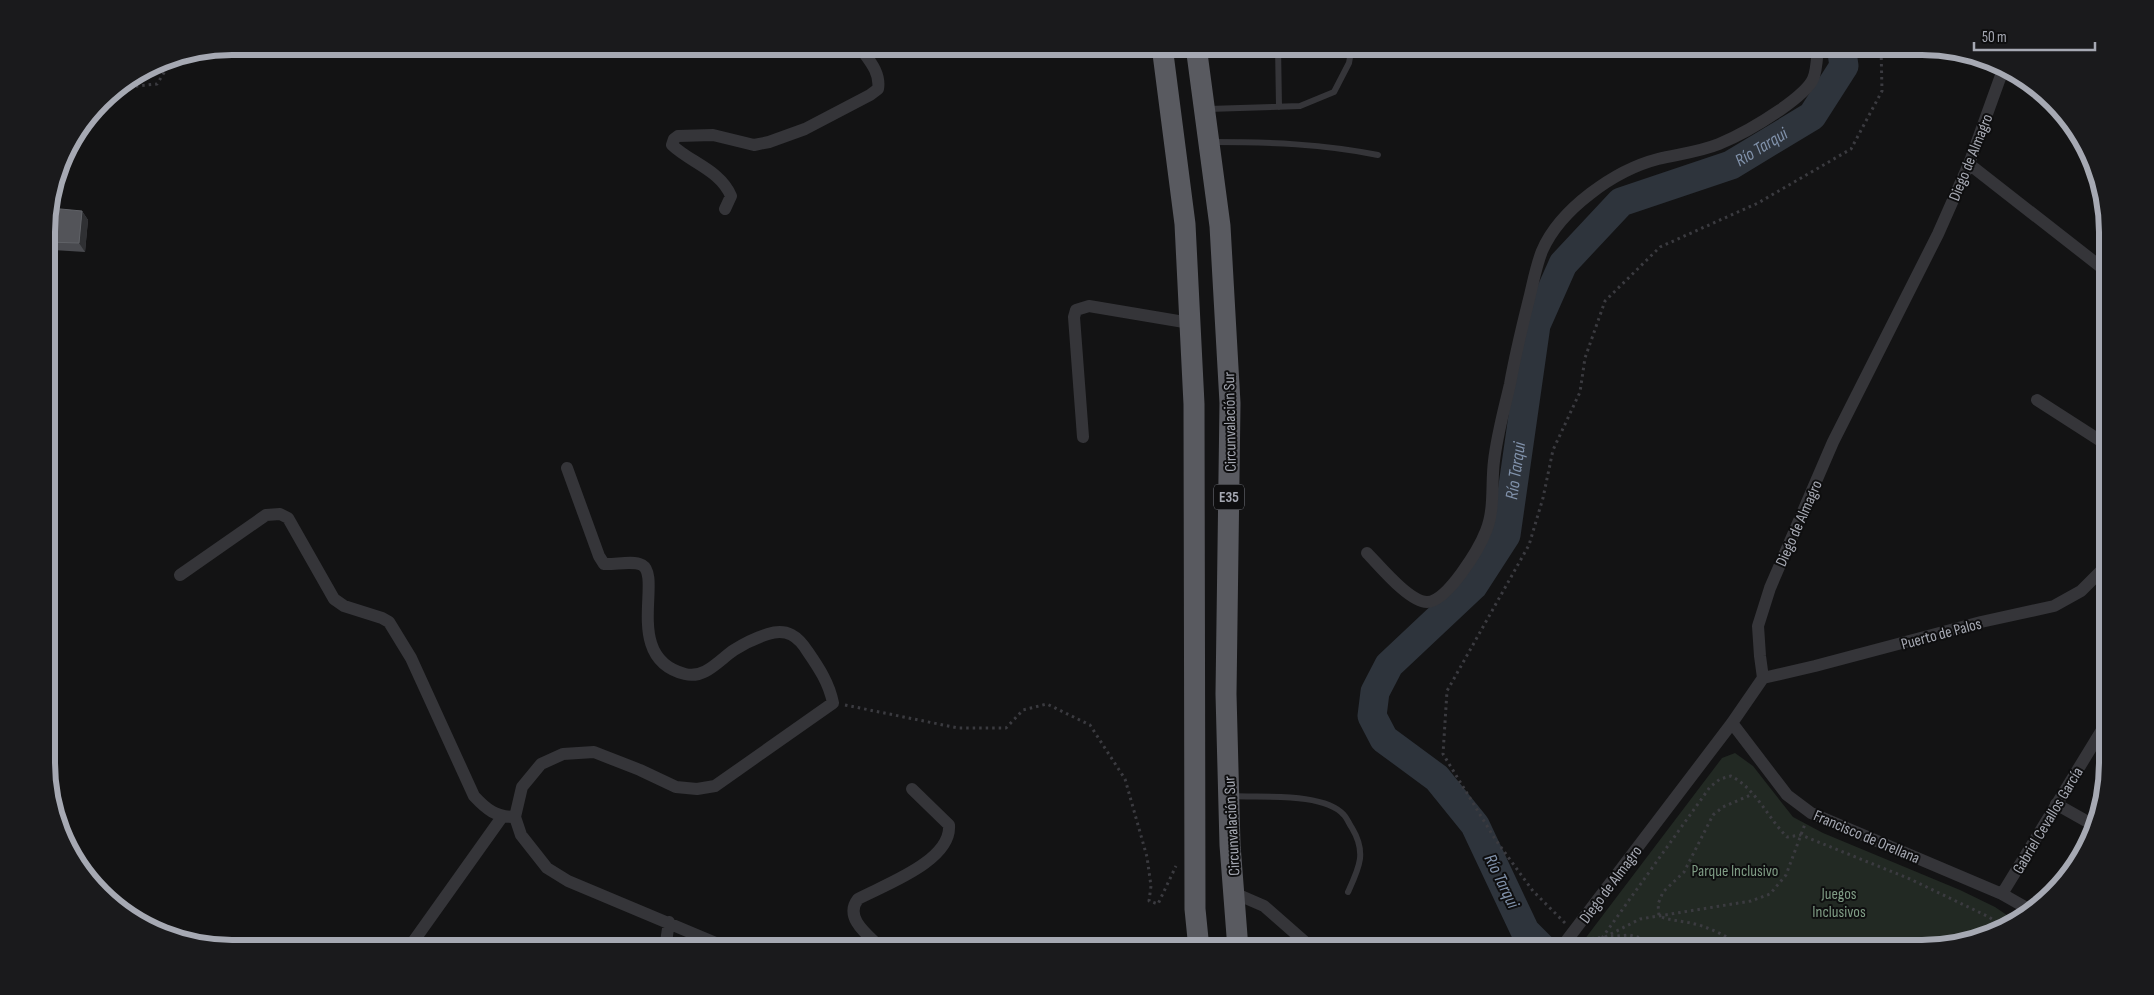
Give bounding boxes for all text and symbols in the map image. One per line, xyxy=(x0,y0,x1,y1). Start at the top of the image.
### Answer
scale bar xyxy=(1974,20,2095,52)
text: 50 m xyxy=(1982,28,2007,47)
street label: Diego de Almagro xyxy=(1945,111,1997,204)
water label: Río Tarqui xyxy=(1731,123,1792,171)
street label: Circunvalación Sur xyxy=(1220,372,1241,472)
water label: Río Tarqui xyxy=(1501,440,1530,501)
street label: Diego de Almagro xyxy=(1772,478,1827,570)
road number: E35 xyxy=(1214,484,1244,510)
street label: Puerto de Palos xyxy=(1899,615,1984,654)
street label: Gabriel Cevallos García xyxy=(2009,764,2088,878)
street label: Circunvalación Sur xyxy=(1220,775,1245,876)
street label: Francisco de Orellana xyxy=(1810,806,1922,868)
street label: Diego de Almagro xyxy=(1576,842,1647,927)
water label: Río Tarqui xyxy=(1479,851,1524,912)
park label: Parque Inclusivo xyxy=(1692,862,1778,881)
park label: Juegos Inclusivos xyxy=(1812,885,1866,922)

